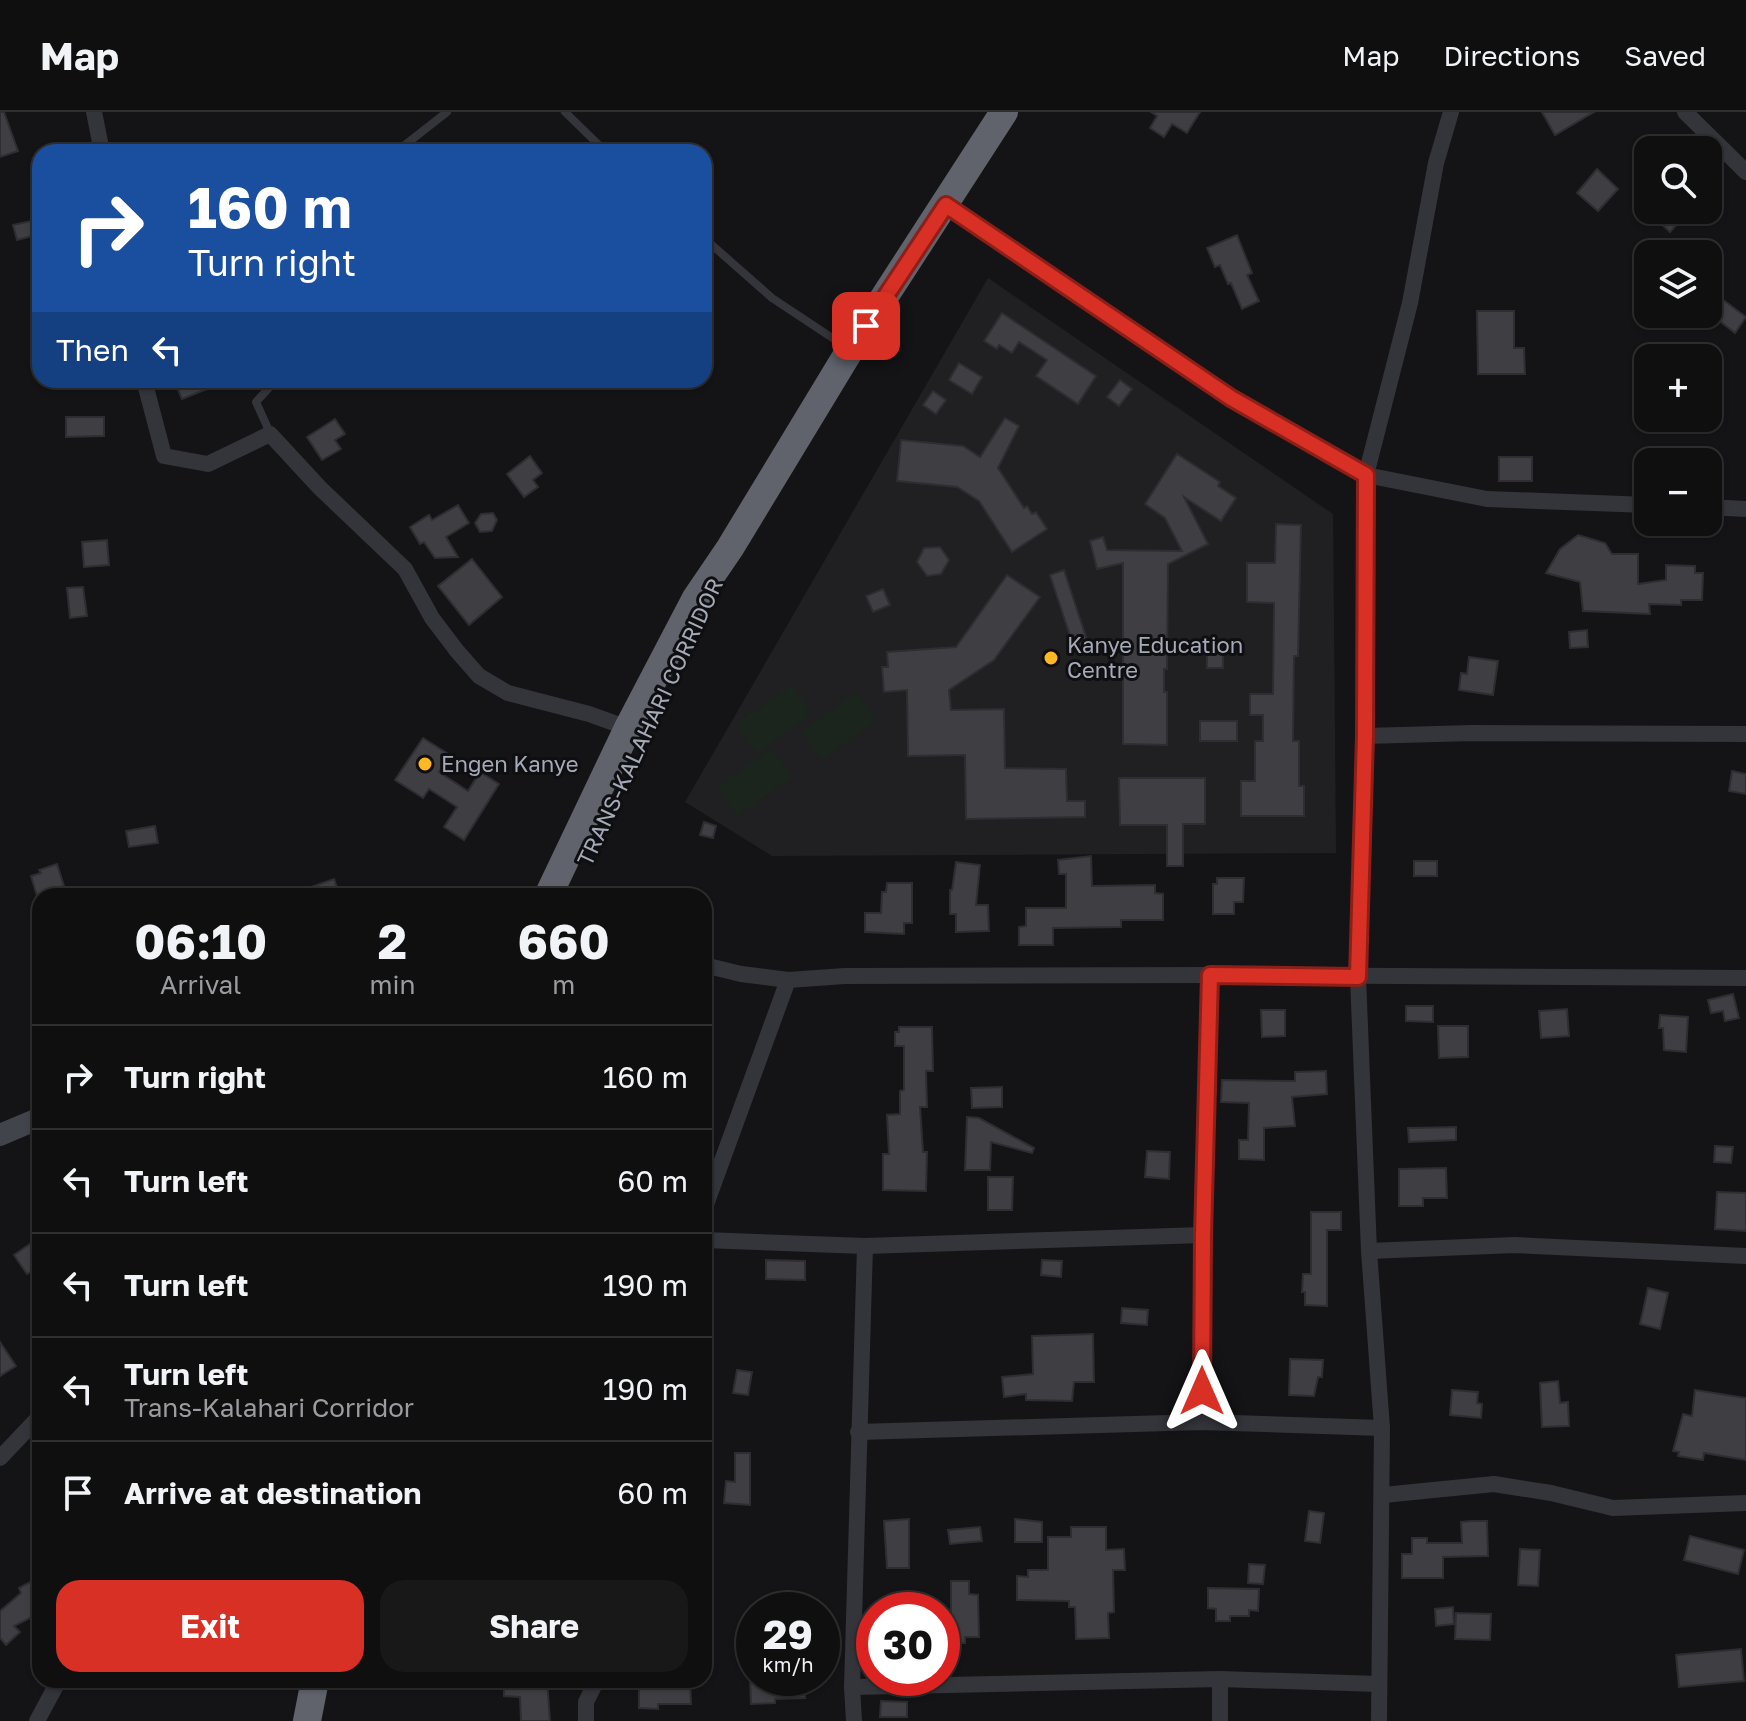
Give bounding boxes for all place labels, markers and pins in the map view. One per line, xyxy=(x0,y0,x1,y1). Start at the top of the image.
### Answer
pin xyxy=(832,292,900,360)
place label: Kanye Education Centre xyxy=(1067,631,1243,683)
marker: Kanye Education Centre xyxy=(1042,649,1060,667)
place label: Engen Kanye xyxy=(441,750,578,777)
marker: Engen Kanye xyxy=(416,755,434,773)

